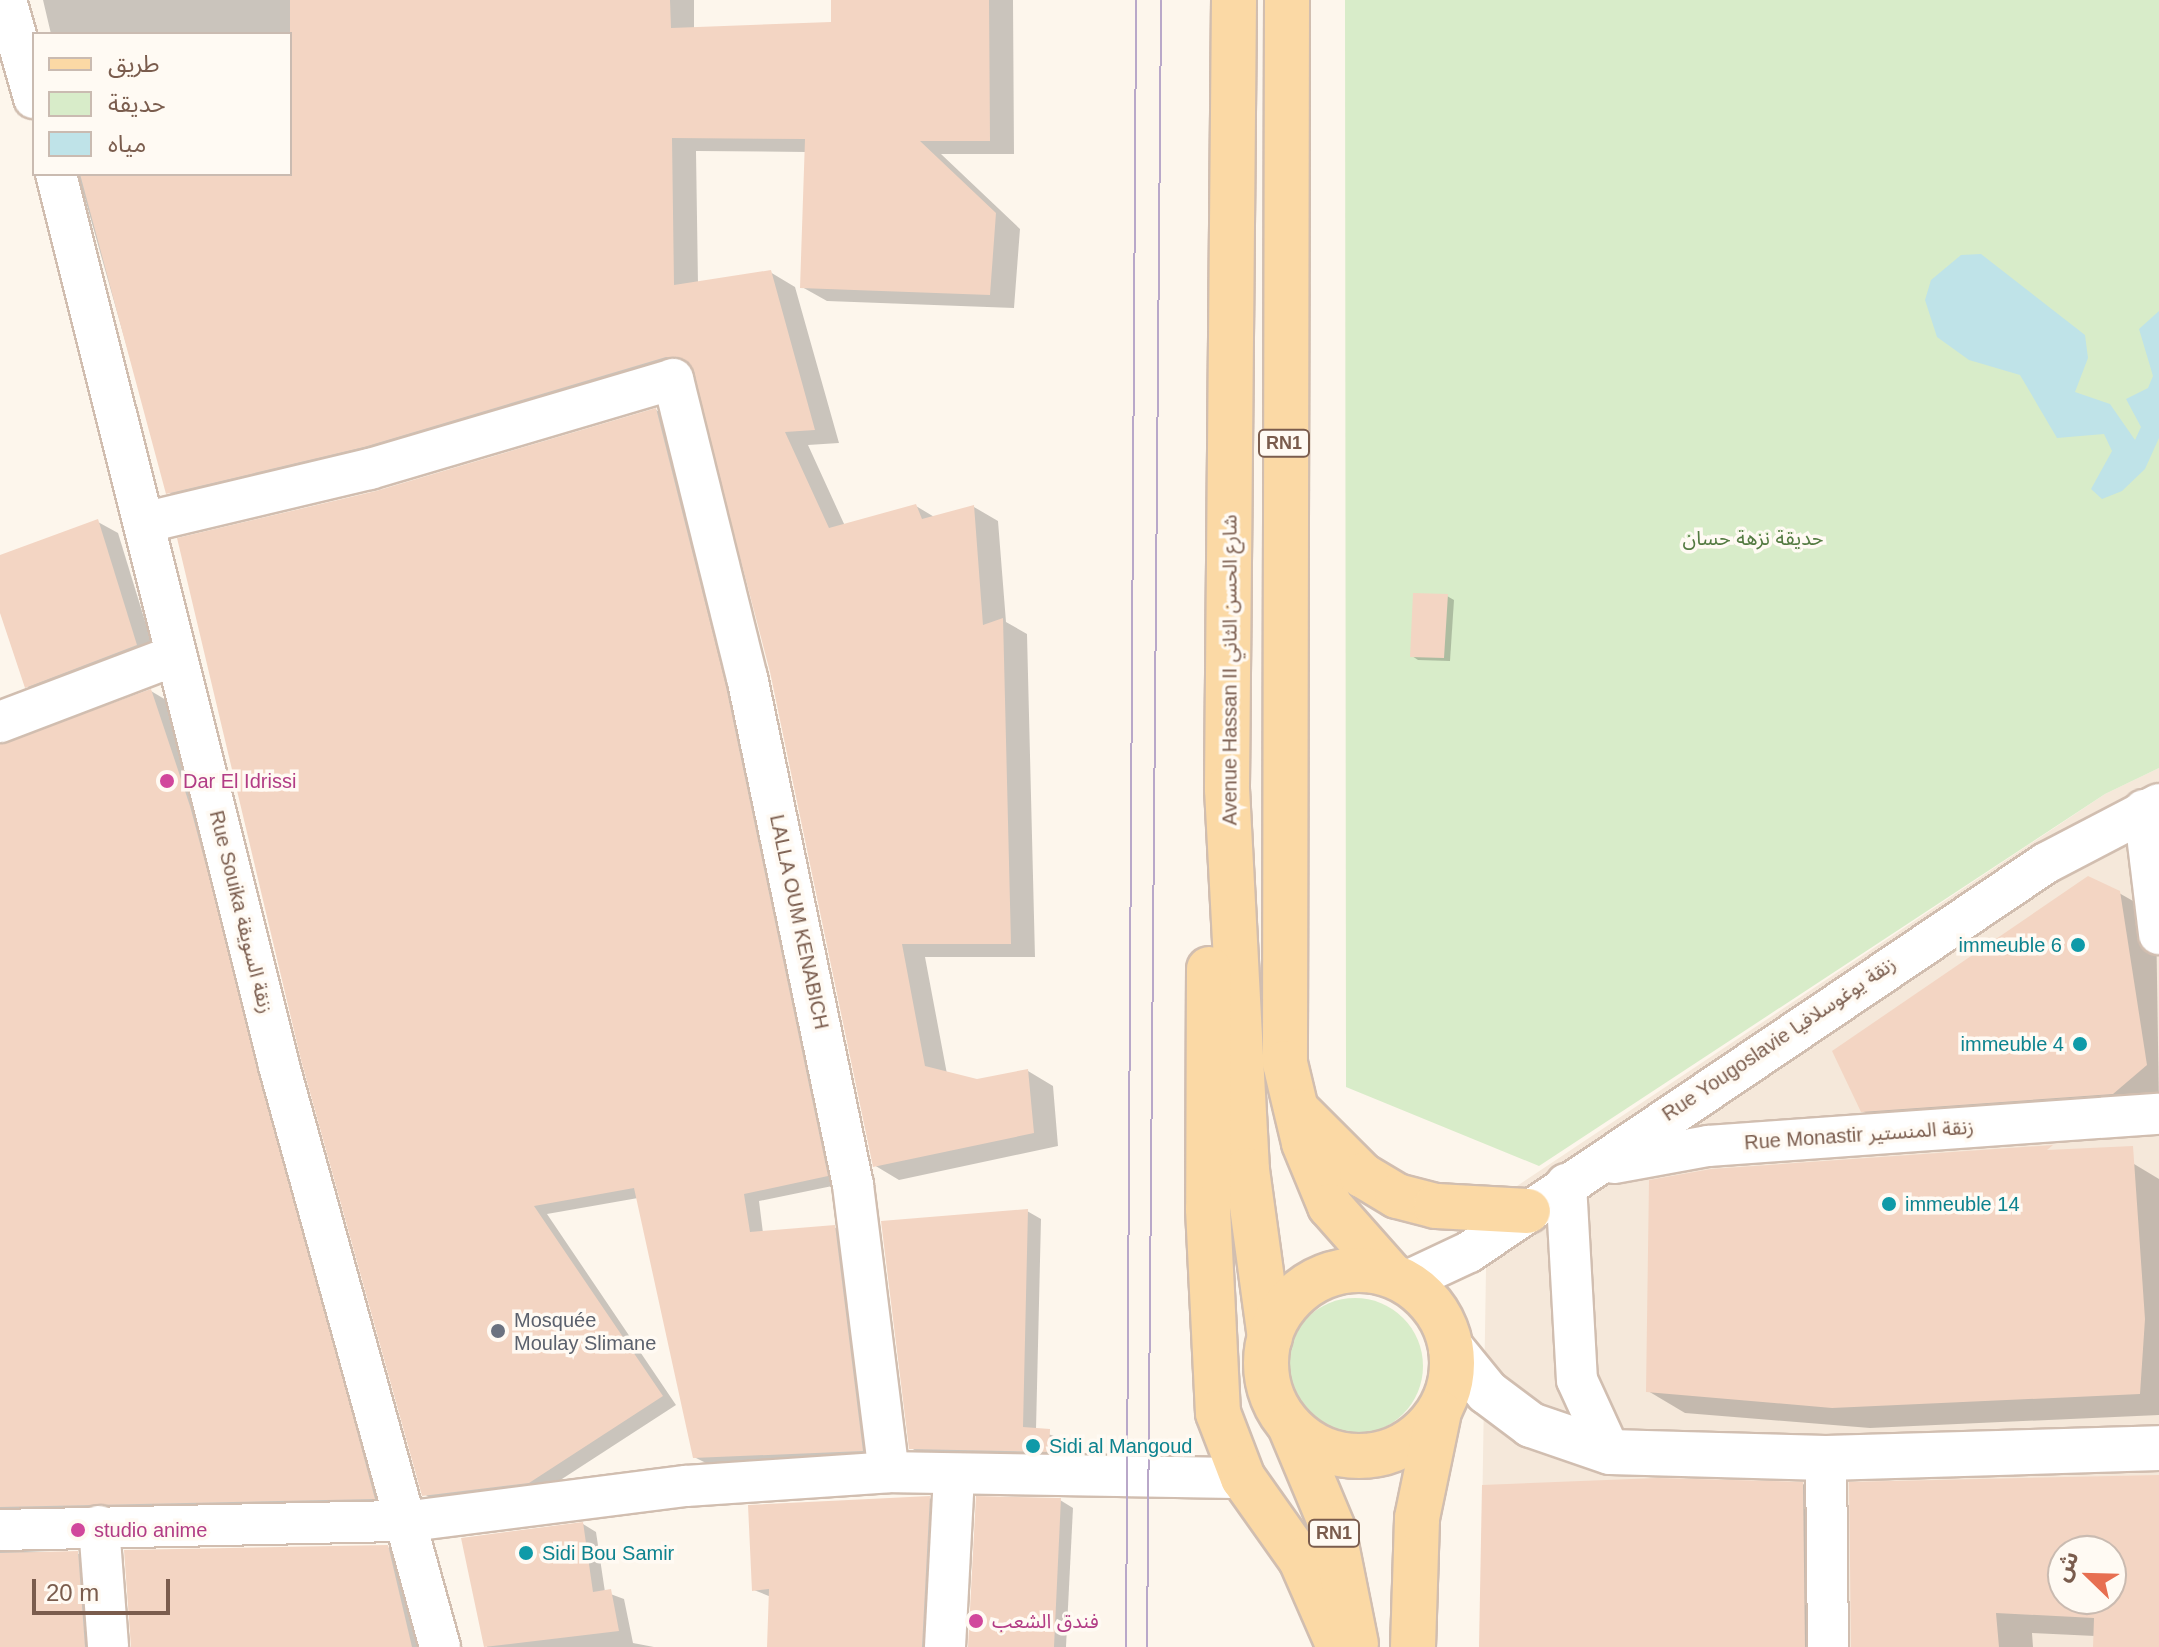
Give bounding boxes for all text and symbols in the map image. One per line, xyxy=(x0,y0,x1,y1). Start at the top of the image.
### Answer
legend xyxy=(32,32,292,176)
text: طريق xyxy=(108,50,160,77)
text: حديقة xyxy=(108,90,166,117)
text: مياه xyxy=(108,130,146,157)
road number: RN1 xyxy=(1256,429,1312,457)
street label: Avenue Hassan II شارع الحسن الثاني xyxy=(1218,515,1242,825)
park label: حديقة نزهة حسان xyxy=(1682,526,1824,550)
place label: Dar El Idrissi xyxy=(183,769,296,793)
marker: Dar El Idrissi xyxy=(158,772,176,790)
street label: Rue Souika زنقة السويقة xyxy=(204,808,278,1016)
street label: LALLA OUM KENABICH xyxy=(764,812,834,1032)
place label: immeuble 6 xyxy=(1959,933,2062,957)
marker: immeuble 6 xyxy=(2069,936,2087,954)
street label: Rue Yougoslavie زنقة يوغوسلافيا xyxy=(1657,952,1901,1126)
place label: immeuble 4 xyxy=(1961,1032,2064,1056)
marker: immeuble 4 xyxy=(2071,1035,2089,1053)
street label: Rue Monastir زنقة المنستير xyxy=(1743,1115,1975,1155)
place label: immeuble 14 xyxy=(1905,1192,2020,1216)
marker: immeuble 14 xyxy=(1880,1195,1898,1213)
place label: Mosquée Moulay Slimane xyxy=(514,1308,656,1355)
marker: Mosquée Moulay Slimane xyxy=(489,1322,507,1340)
place label: Sidi al Mangoud xyxy=(1049,1434,1192,1458)
marker: Sidi al Mangoud xyxy=(1024,1437,1042,1455)
place label: studio anime xyxy=(94,1518,207,1542)
road number: RN1 xyxy=(1306,1519,1362,1547)
marker: studio anime xyxy=(69,1521,87,1539)
north arrow xyxy=(2047,1535,2127,1615)
place label: Sidi Bou Samir xyxy=(542,1541,674,1565)
marker: Sidi Bou Samir xyxy=(517,1544,535,1562)
text: ش xyxy=(2049,1547,2084,1585)
scale bar xyxy=(36,1563,174,1613)
text: 20 m xyxy=(46,1579,99,1606)
place label: فندق الشعب xyxy=(992,1609,1099,1633)
marker: فندق الشعب xyxy=(967,1612,985,1630)

